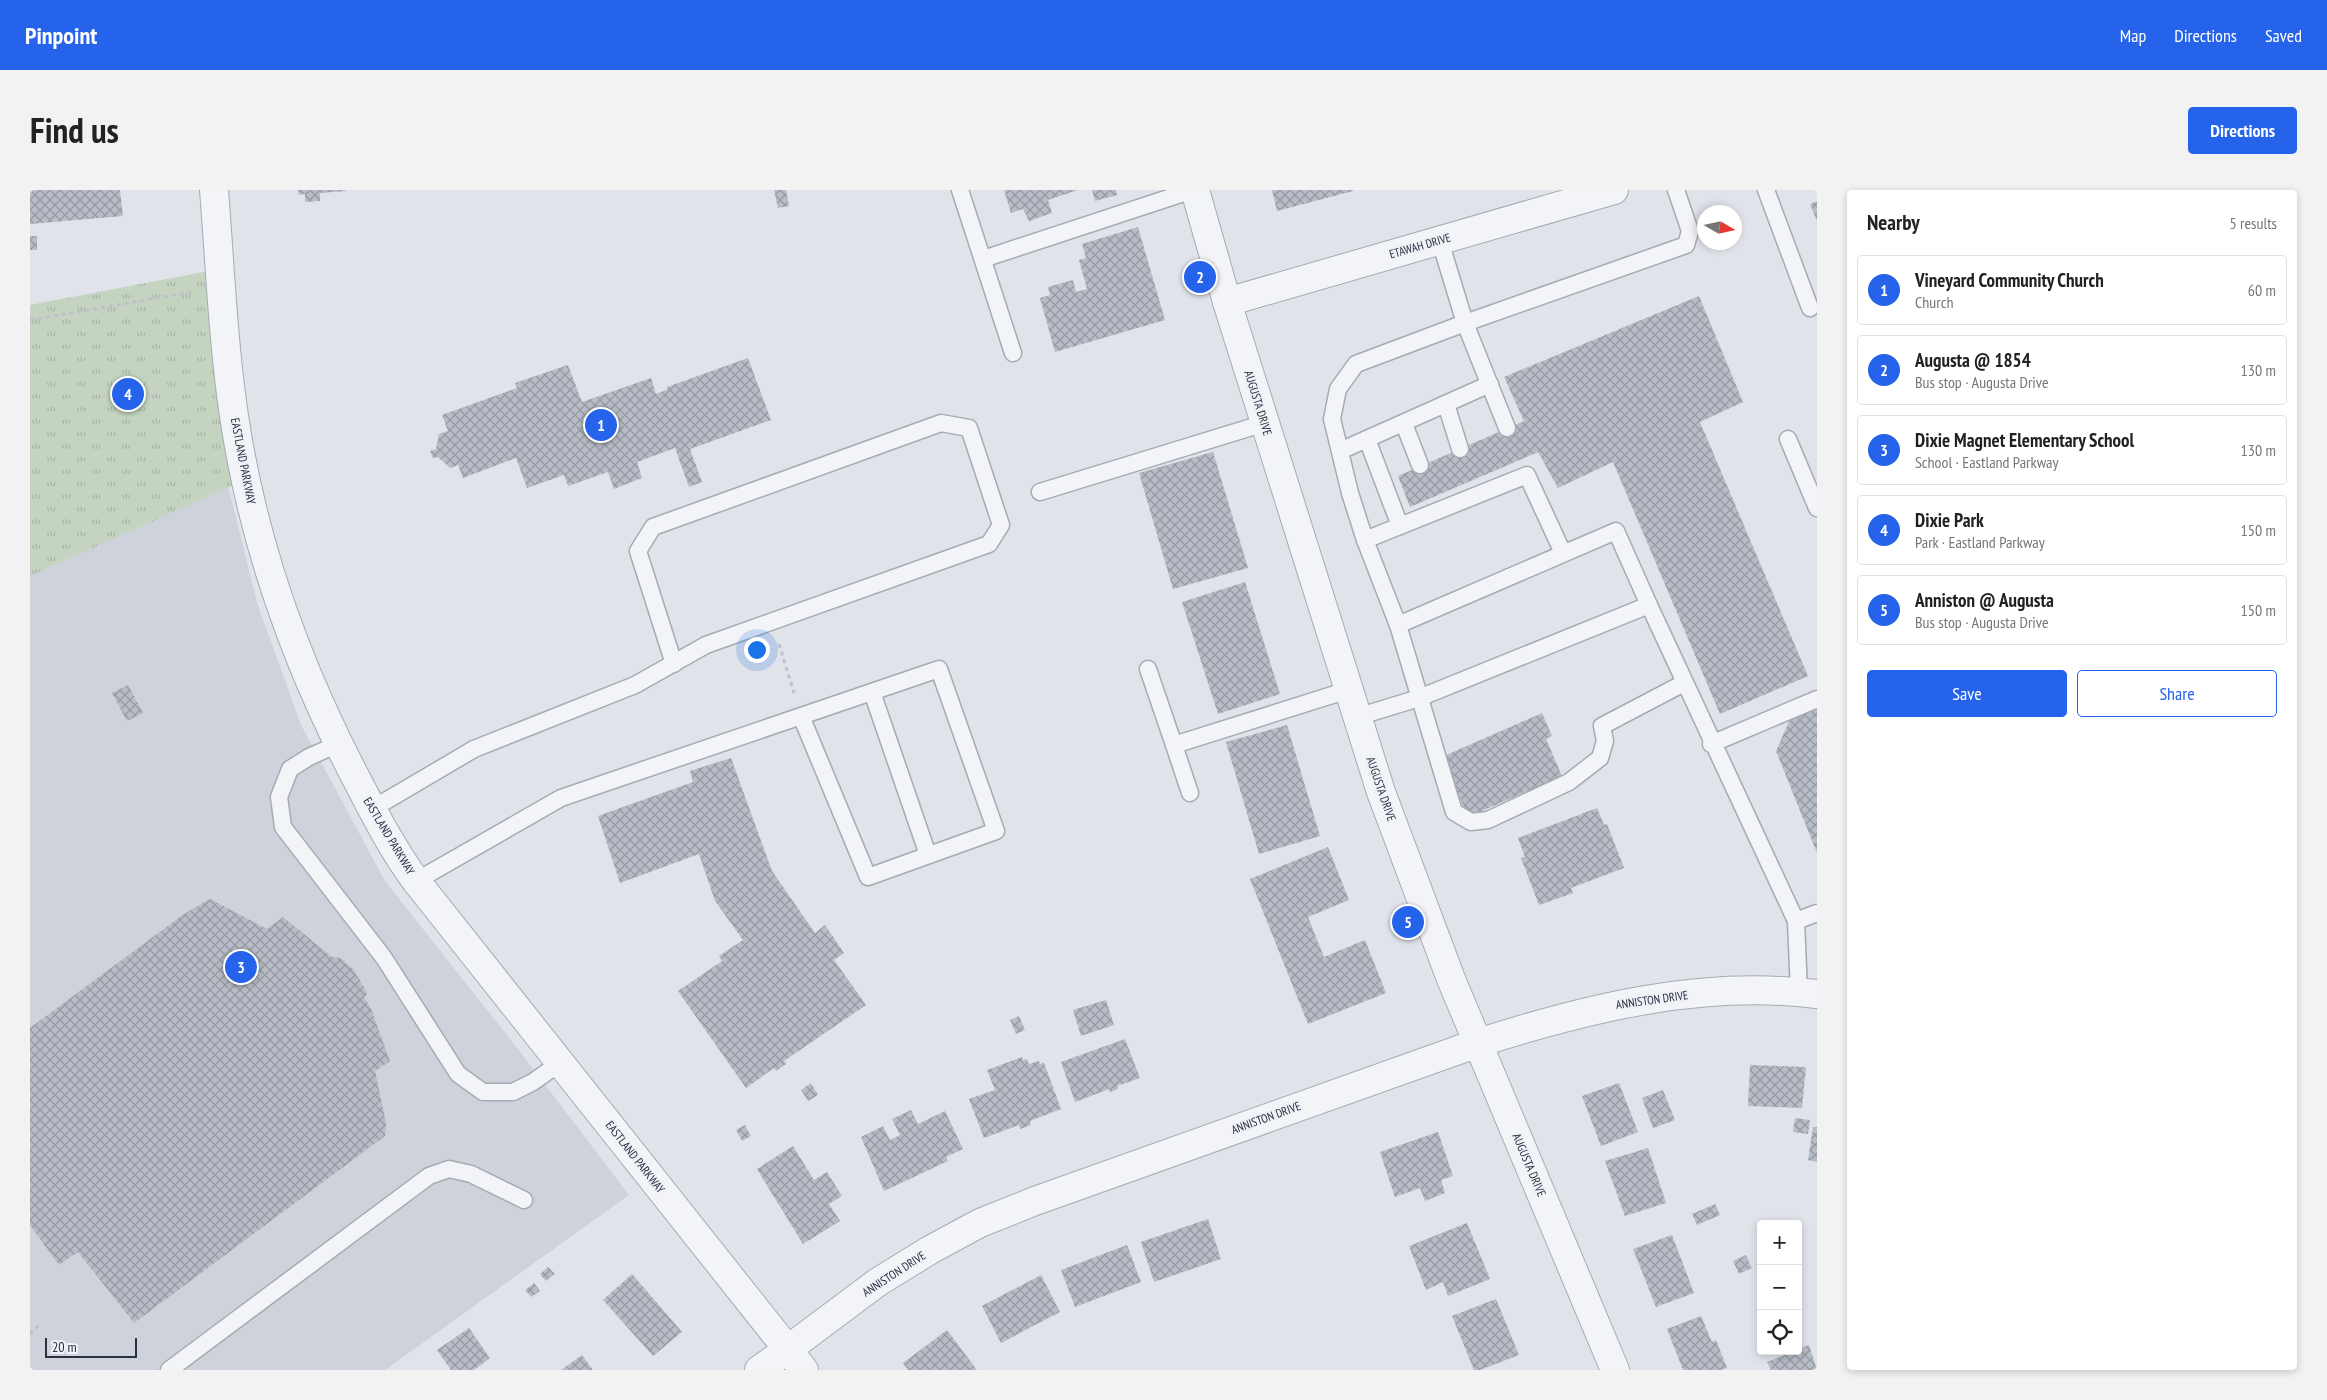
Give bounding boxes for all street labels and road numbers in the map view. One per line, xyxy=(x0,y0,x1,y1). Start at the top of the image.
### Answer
street label: ETAWAH DRIVE xyxy=(1387,230,1452,261)
street label: AUGUSTA DRIVE xyxy=(1241,368,1275,437)
street label: EASTLAND PARKWAY xyxy=(228,416,259,506)
street label: AUGUSTA DRIVE xyxy=(1363,755,1400,823)
street label: EASTLAND PARKWAY xyxy=(360,794,419,878)
street label: ANNISTON DRIVE xyxy=(1615,987,1689,1012)
street label: ANNISTON DRIVE xyxy=(1229,1098,1303,1137)
street label: EASTLAND PARKWAY xyxy=(603,1118,669,1196)
street label: AUGUSTA DRIVE xyxy=(1509,1131,1550,1199)
street label: ANNISTON DRIVE xyxy=(859,1248,928,1300)

